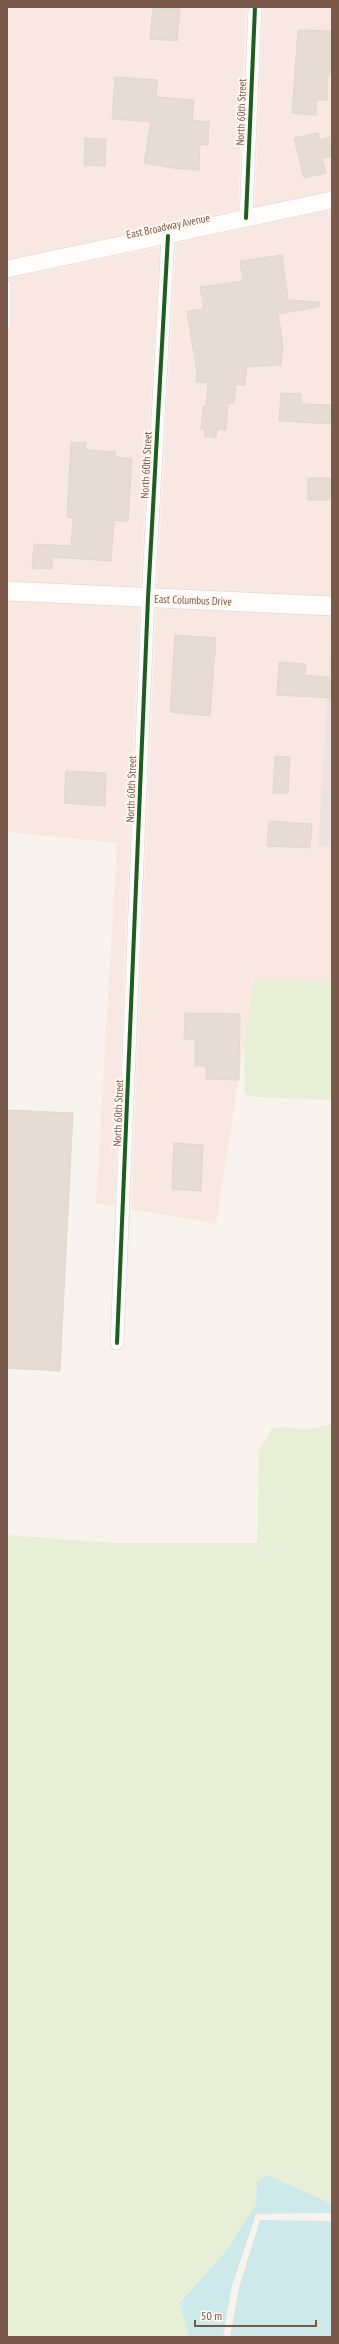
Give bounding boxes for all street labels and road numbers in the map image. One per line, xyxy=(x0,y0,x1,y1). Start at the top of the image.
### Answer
street label: North 60th Street xyxy=(233,78,249,146)
street label: East Broadway Avenue xyxy=(125,210,211,242)
street label: North 60th Street xyxy=(137,431,155,499)
street label: East Columbus Drive xyxy=(154,592,233,608)
street label: North 60th Street xyxy=(123,755,139,823)
street label: North 60th Street xyxy=(110,1079,126,1147)

